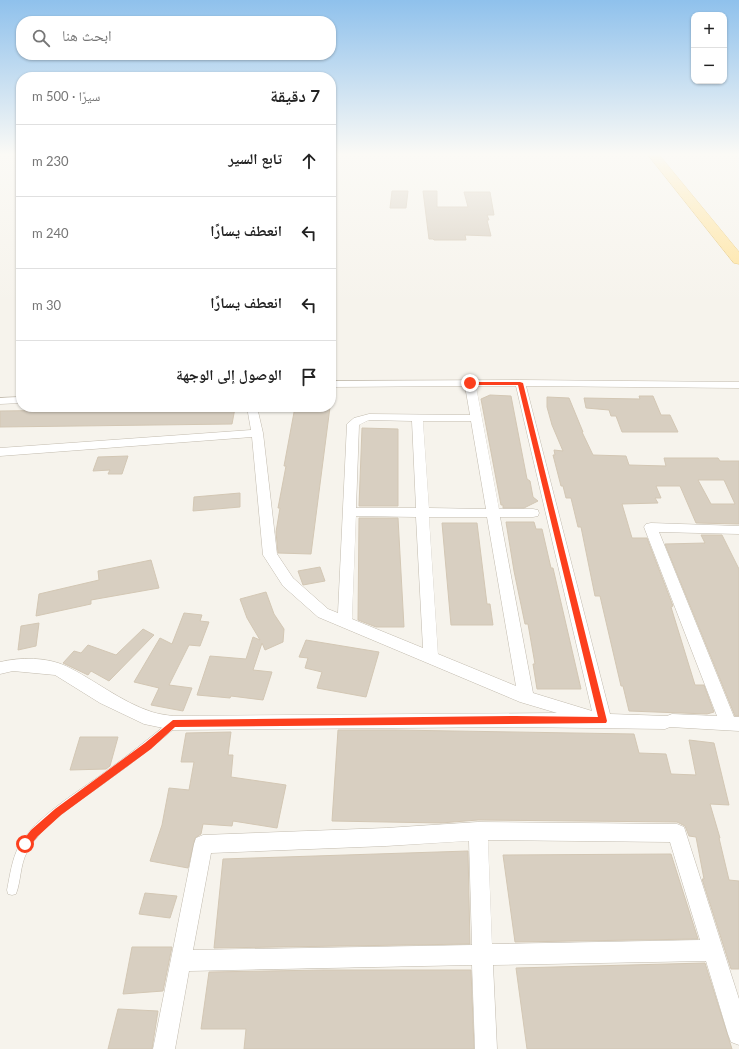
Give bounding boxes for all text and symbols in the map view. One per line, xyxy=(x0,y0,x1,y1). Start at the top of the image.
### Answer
map controls xyxy=(691,12,727,84)
button: + xyxy=(691,12,727,48)
search box xyxy=(16,16,336,60)
text: ابحث هنا xyxy=(62,26,112,44)
icon: search xyxy=(30,27,52,49)
button: − xyxy=(691,48,727,84)
text: 7 دقيقة xyxy=(270,85,320,106)
text: سيرًا · 500 m xyxy=(32,88,100,104)
text: تابع السير xyxy=(228,149,282,167)
icon: ahead xyxy=(298,150,320,172)
text: 230 m xyxy=(32,153,69,169)
text: انعطف يسارًا xyxy=(210,221,282,239)
icon: left xyxy=(298,222,320,244)
text: 240 m xyxy=(32,225,69,241)
text: انعطف يسارًا xyxy=(210,293,282,311)
icon: left xyxy=(298,294,320,316)
text: 30 m xyxy=(32,297,61,313)
text: الوصول إلى الوجهة xyxy=(176,365,282,383)
icon: arrive xyxy=(298,366,320,388)
route end xyxy=(461,374,479,392)
route start xyxy=(16,835,34,853)

